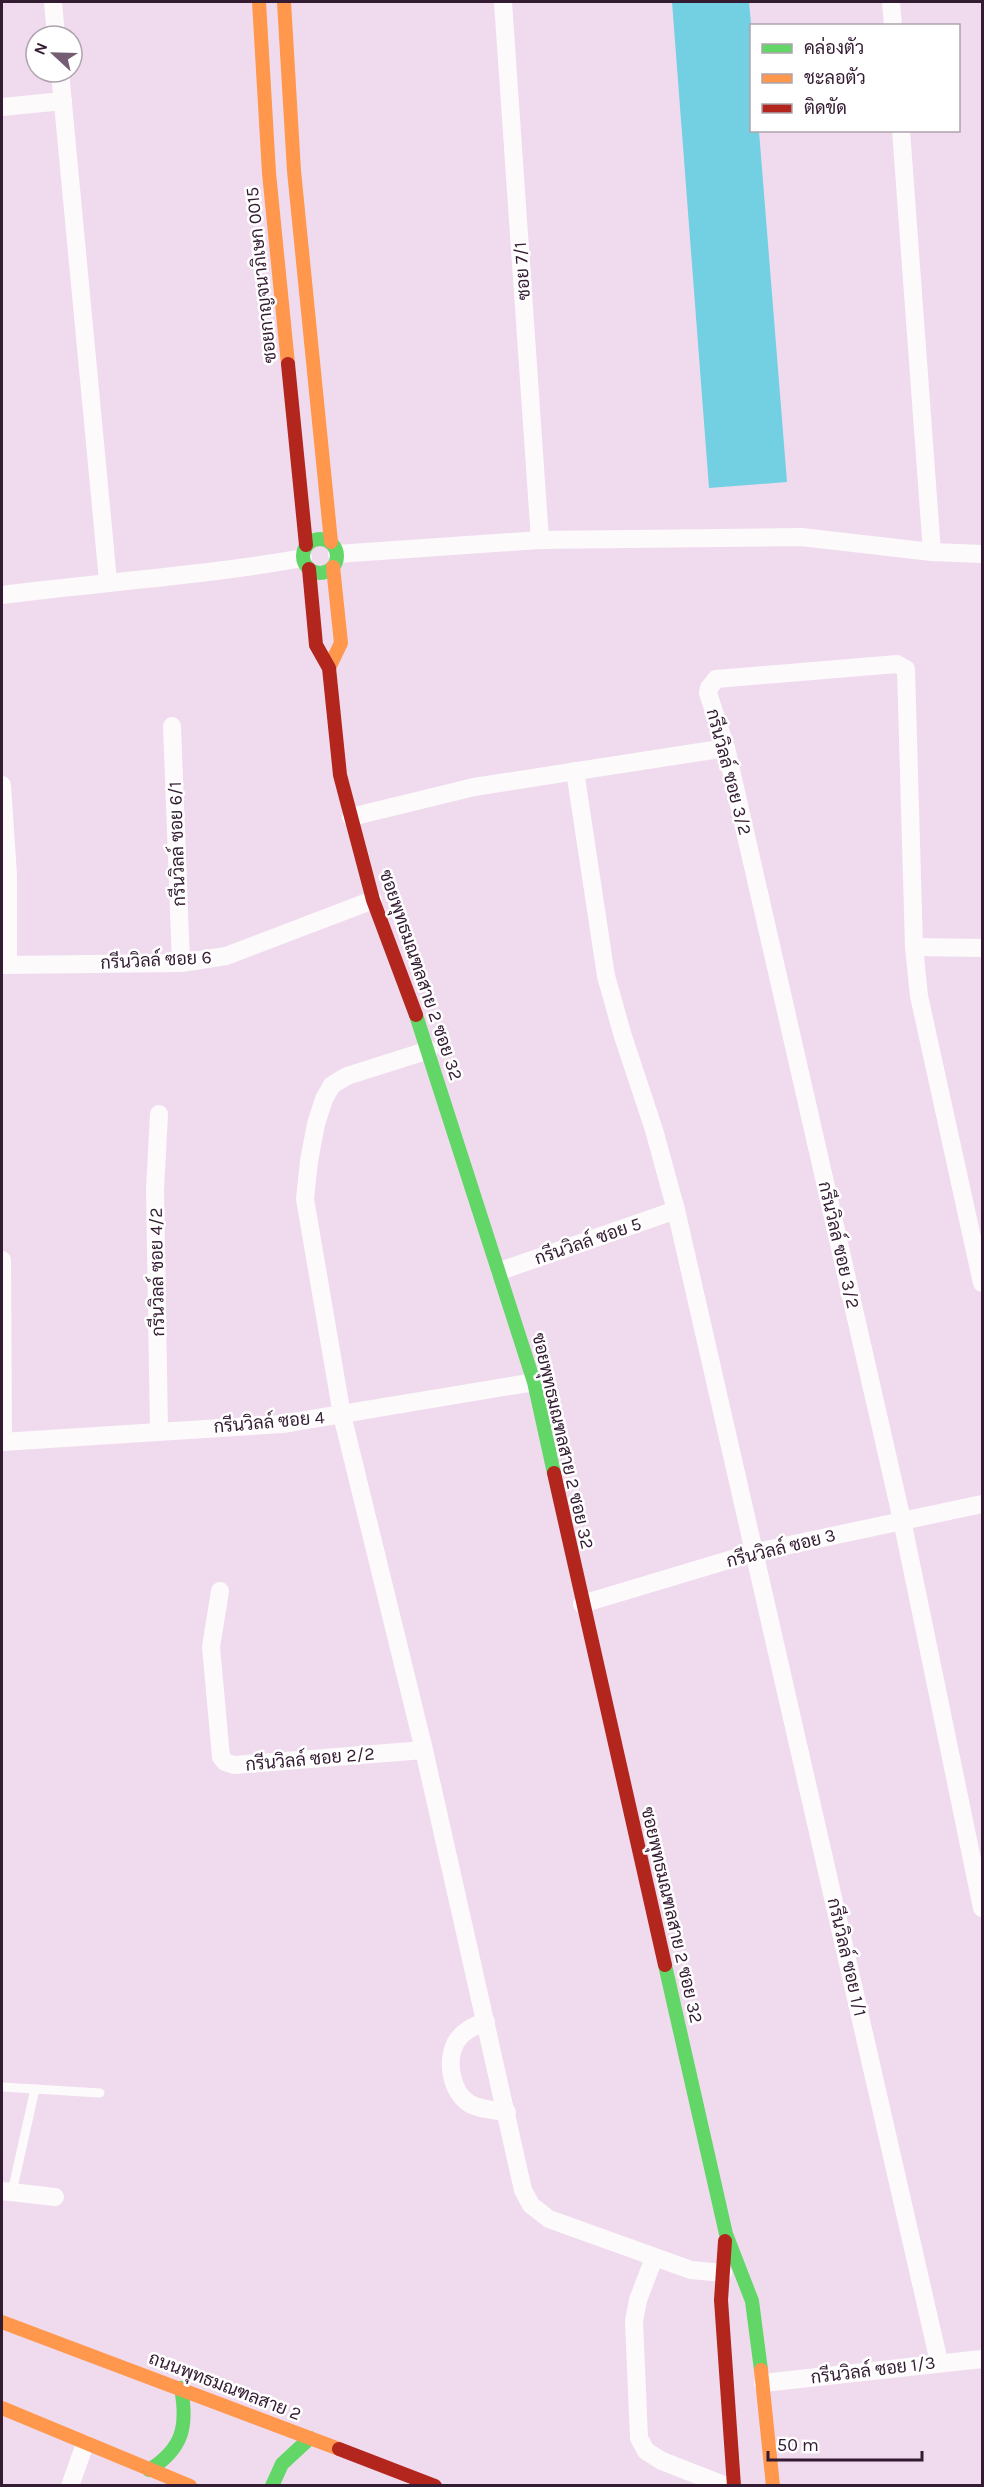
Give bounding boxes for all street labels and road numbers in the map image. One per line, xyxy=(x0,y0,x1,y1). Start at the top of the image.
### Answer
street label: ซอยกาญจนาภิเษก 0015 xyxy=(241,186,281,364)
street label: ซอย 7/1 xyxy=(509,241,535,301)
street label: กรีนวิลล์ ซอย 3/2 xyxy=(702,706,758,838)
street label: กรีนวิลล์ ซอย 6/1 xyxy=(162,781,190,907)
street label: ซอยพุทธมณฑลสาย 2 ซอย 32 xyxy=(374,867,467,1084)
street label: กรีนวิลล์ ซอย 6 xyxy=(100,944,212,974)
street label: กรีนวิลล์ ซอย 3/2 xyxy=(814,1179,866,1311)
street label: กรีนวิลล์ ซอย 4/2 xyxy=(143,1207,169,1337)
street label: กรีนวิลล์ ซอย 5 xyxy=(531,1211,644,1270)
street label: ซอยพุทธมณฑลสาย 2 ซอย 32 xyxy=(526,1331,599,1552)
street label: กรีนวิลล์ ซอย 4 xyxy=(212,1404,325,1438)
street label: กรีนวิลล์ ซอย 3 xyxy=(724,1522,838,1572)
street label: กรีนวิลล์ ซอย 2/2 xyxy=(244,1740,376,1776)
street label: ซอยพุทธมณฑลสาย 2 ซอย 32 xyxy=(635,1805,708,2026)
street label: กรีนวิลล์ ซอย 1/1 xyxy=(823,1895,873,2018)
street label: ถนนพุทธมณฑลสาย 2 xyxy=(145,2347,304,2426)
street label: กรีนวิลล์ ซอย 1/3 xyxy=(809,2349,937,2389)

